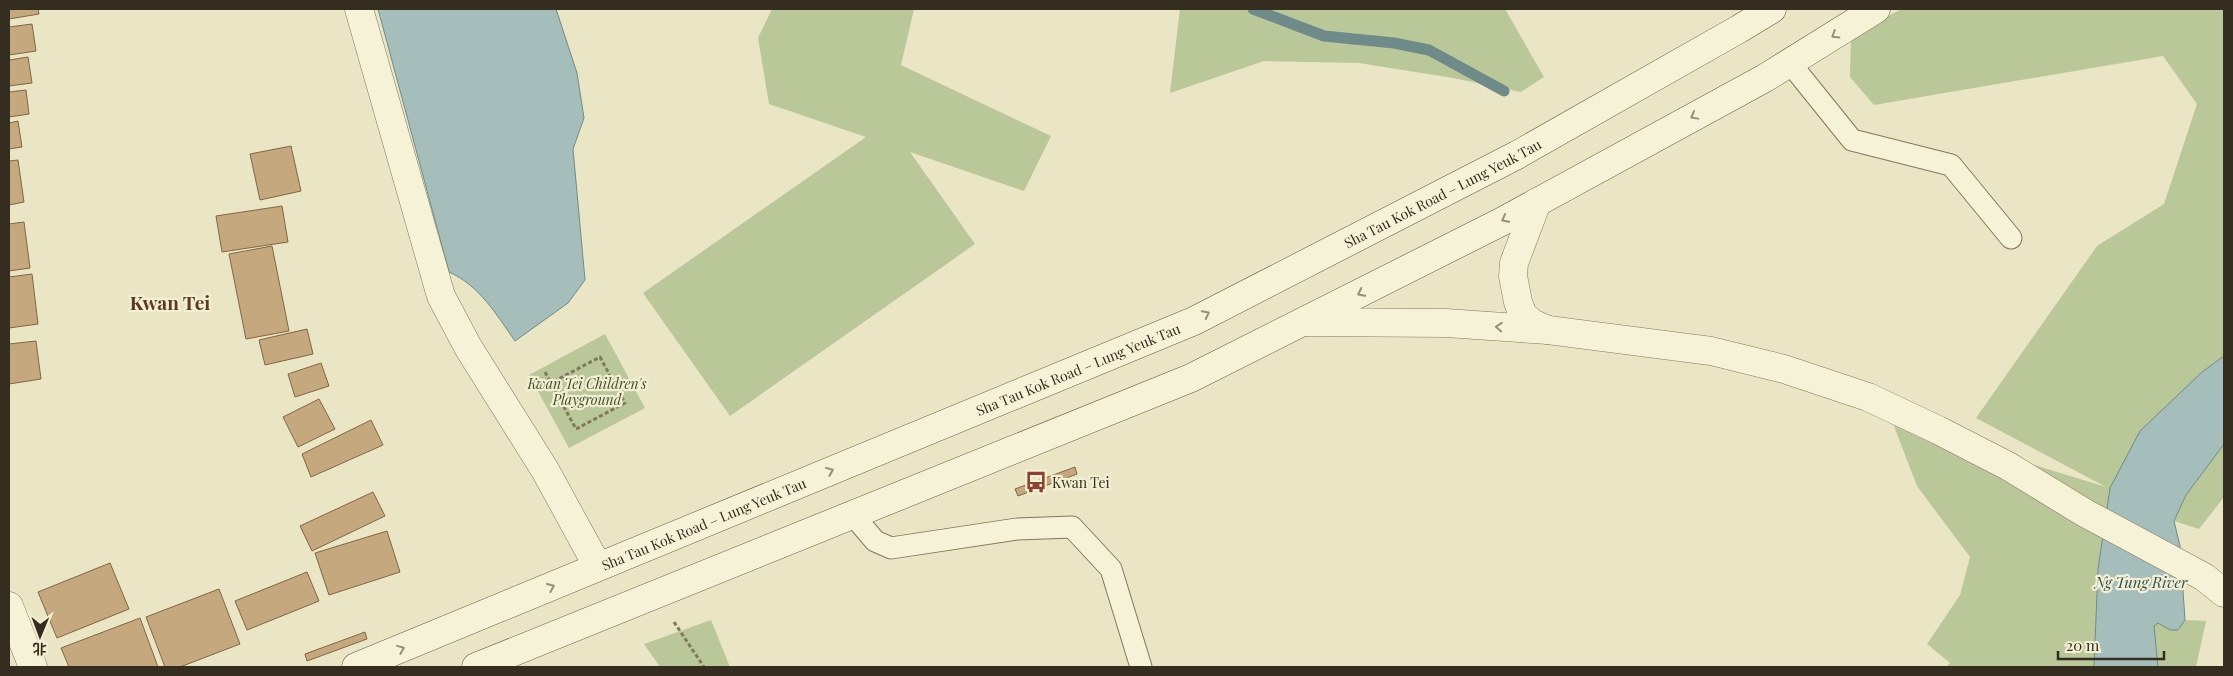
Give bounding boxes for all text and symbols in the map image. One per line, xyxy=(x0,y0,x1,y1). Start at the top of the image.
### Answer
one-way arrow xyxy=(1831,28,1840,38)
one-way arrow xyxy=(1691,110,1700,120)
street label: Sha Tau Kok Road – Lung Yeuk Tau xyxy=(1341,134,1544,252)
one-way arrow xyxy=(1502,213,1511,223)
one-way arrow xyxy=(1357,287,1366,297)
district label: Kwan Tei xyxy=(130,289,210,315)
one-way arrow xyxy=(1201,310,1210,320)
street label: Sha Tau Kok Road – Lung Yeuk Tau xyxy=(973,318,1183,420)
one-way arrow xyxy=(1495,321,1503,332)
park label: Kwan Tei Children's Playground xyxy=(526,374,647,409)
one-way arrow xyxy=(825,467,834,477)
bus stop icon: Kwan Tei xyxy=(1023,469,1049,495)
street label: Sha Tau Kok Road – Lung Yeuk Tau xyxy=(598,473,809,574)
place label: Kwan Tei xyxy=(1052,473,1110,492)
water label: Ng Tung River xyxy=(2093,572,2188,592)
one-way arrow xyxy=(546,583,555,594)
north arrow xyxy=(15,611,65,661)
scale bar xyxy=(2058,628,2164,660)
text: 20 m xyxy=(2066,635,2100,655)
text: 北 xyxy=(33,640,47,659)
one-way arrow xyxy=(396,645,405,656)

